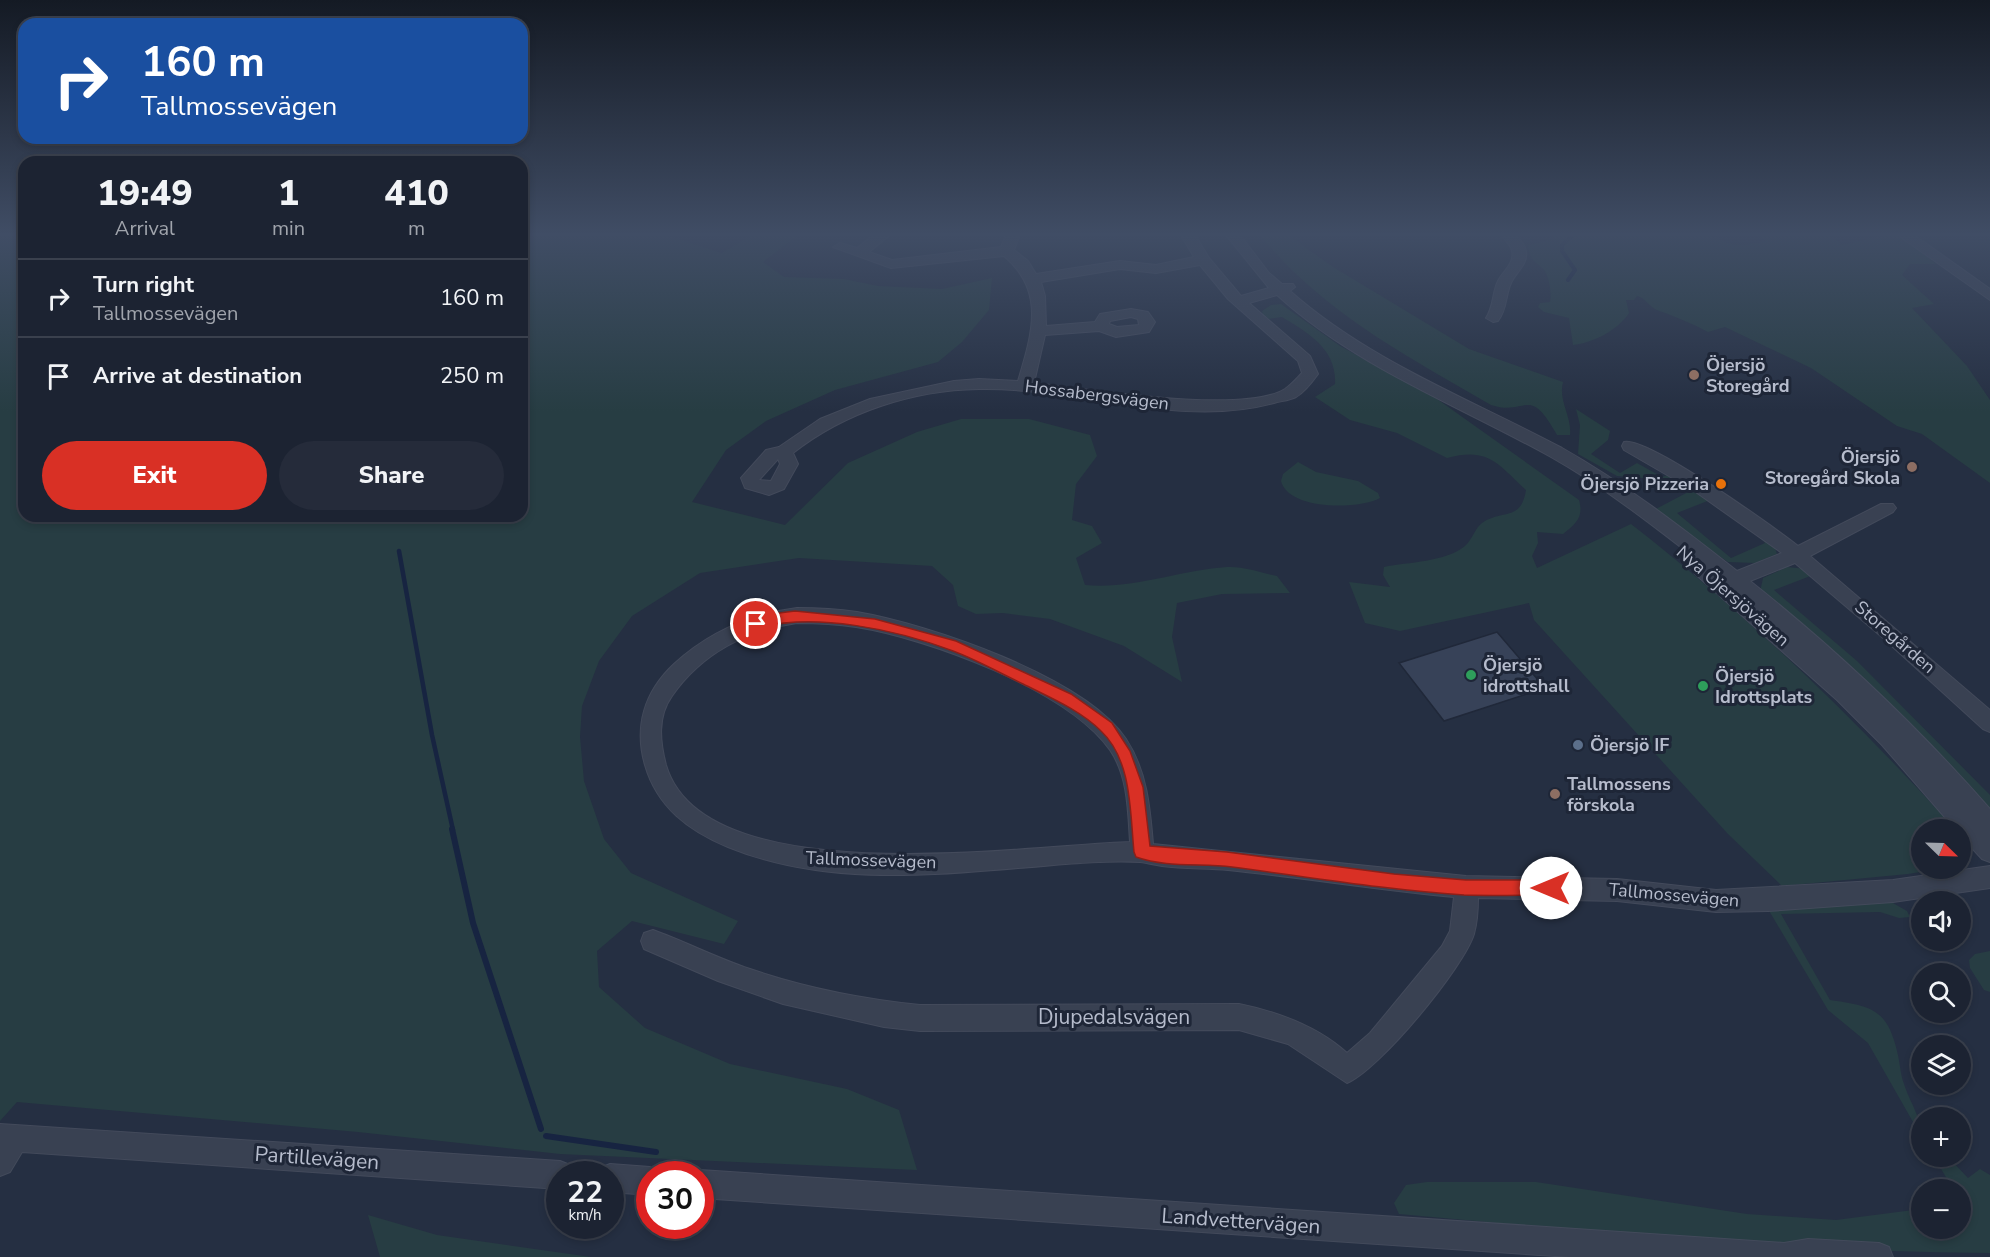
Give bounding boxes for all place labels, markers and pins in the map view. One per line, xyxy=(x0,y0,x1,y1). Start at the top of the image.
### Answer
place label: Öjersjö Storegård xyxy=(1706,353,1790,398)
marker: Öjersjö Storegård xyxy=(1687,368,1701,382)
place label: Öjersjö Storegård Skola xyxy=(1765,445,1900,490)
marker: Öjersjö Storegård Skola xyxy=(1905,460,1919,474)
place label: Öjersjö Pizzeria xyxy=(1580,472,1709,496)
marker: Öjersjö Pizzeria xyxy=(1714,477,1728,491)
pin xyxy=(730,598,781,649)
place label: Öjersjö idrottshall xyxy=(1483,653,1570,698)
place label: Öjersjö Idrottsplats xyxy=(1715,664,1812,709)
marker: Öjersjö idrottshall xyxy=(1464,668,1478,682)
marker: Öjersjö Idrottsplats xyxy=(1696,679,1710,693)
place label: Öjersjö IF xyxy=(1590,733,1669,757)
marker: Öjersjö IF xyxy=(1571,738,1585,752)
place label: Tallmossens förskola xyxy=(1567,772,1671,817)
marker: Tallmossens förskola xyxy=(1548,787,1562,801)

